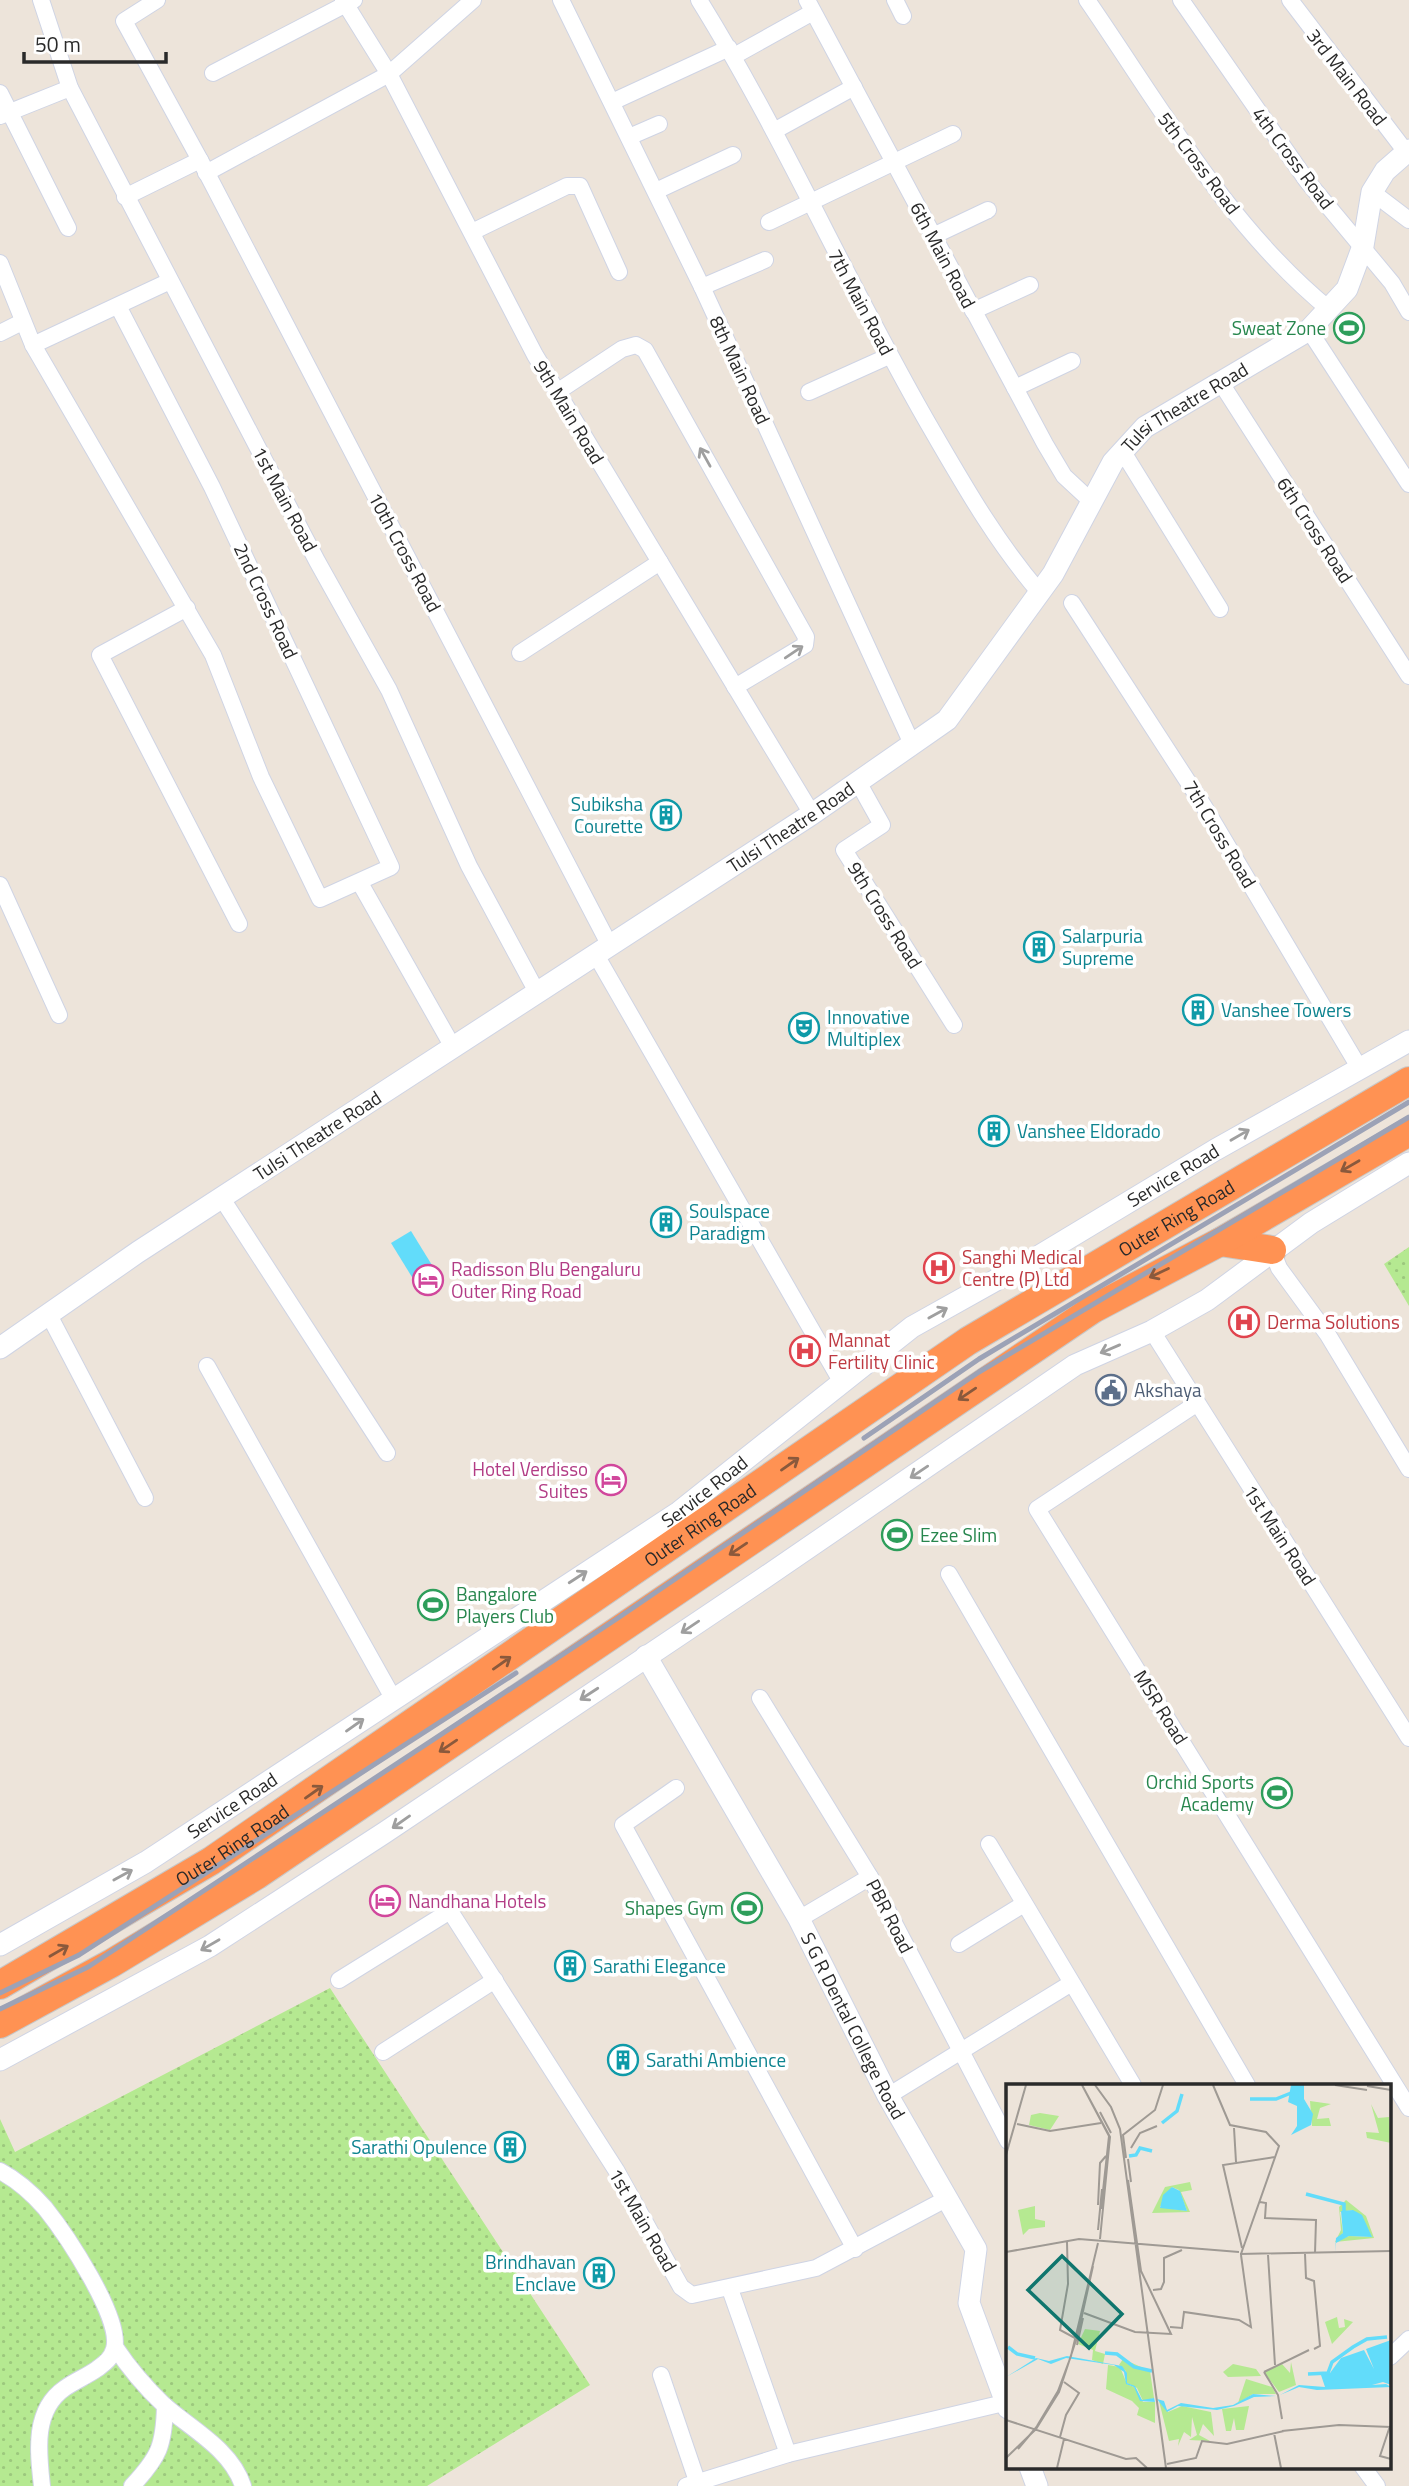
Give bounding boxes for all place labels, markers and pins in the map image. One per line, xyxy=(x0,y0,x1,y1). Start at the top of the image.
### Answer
sports icon: Sweat Zone xyxy=(1332,311,1366,345)
place label: Sweat Zone xyxy=(1232,313,1326,342)
place label: Subiksha Courette xyxy=(571,789,643,840)
building icon: Subiksha Courette xyxy=(649,798,683,832)
place label: Salarpuria Supreme xyxy=(1062,921,1143,972)
building icon: Salarpuria Supreme xyxy=(1022,930,1056,964)
building icon: Vanshee Towers xyxy=(1181,993,1215,1027)
place label: Vanshee Towers xyxy=(1221,995,1351,1024)
place label: Innovative Multiplex xyxy=(827,1002,910,1053)
theatre icon: Innovative Multiplex xyxy=(787,1011,821,1045)
building icon: Vanshee Eldorado xyxy=(977,1114,1011,1148)
place label: Vanshee Eldorado xyxy=(1017,1116,1161,1145)
place label: Soulspace Paradigm xyxy=(689,1196,770,1247)
building icon: Soulspace Paradigm xyxy=(649,1205,683,1239)
place label: Sanghi Medical Centre (P) Ltd xyxy=(962,1242,1082,1293)
hospital icon: Sanghi Medical Centre (P) Ltd xyxy=(922,1251,956,1285)
place label: Radisson Blu Bengaluru Outer Ring Road xyxy=(451,1254,641,1305)
hotel icon: Radisson Blu Bengaluru Outer Ring Road xyxy=(411,1263,445,1297)
hospital icon: Derma Solutions xyxy=(1227,1305,1261,1339)
place label: Derma Solutions xyxy=(1267,1307,1400,1336)
place label: Mannat Fertility Clinic xyxy=(828,1325,935,1376)
hospital icon: Mannat Fertility Clinic xyxy=(788,1334,822,1368)
public building icon: Akshaya xyxy=(1094,1373,1128,1407)
place label: Akshaya xyxy=(1134,1375,1202,1404)
place label: Hotel Verdisso Suites xyxy=(472,1454,588,1505)
hotel icon: Hotel Verdisso Suites xyxy=(594,1463,628,1497)
sports icon: Ezee Slim xyxy=(880,1518,914,1552)
place label: Ezee Slim xyxy=(920,1520,997,1549)
place label: Bangalore Players Club xyxy=(456,1579,554,1630)
sports icon: Bangalore Players Club xyxy=(416,1588,450,1622)
place label: Orchid Sports Academy xyxy=(1146,1767,1254,1818)
sports icon: Orchid Sports Academy xyxy=(1260,1776,1294,1810)
hotel icon: Nandhana Hotels xyxy=(368,1884,402,1918)
place label: Nandhana Hotels xyxy=(408,1886,547,1915)
sports icon: Shapes Gym xyxy=(730,1891,764,1925)
place label: Shapes Gym xyxy=(625,1893,724,1922)
building icon: Sarathi Elegance xyxy=(553,1949,587,1983)
place label: Sarathi Elegance xyxy=(593,1951,726,1980)
building icon: Sarathi Ambience xyxy=(606,2043,640,2077)
place label: Sarathi Ambience xyxy=(646,2045,786,2074)
building icon: Sarathi Opulence xyxy=(493,2130,527,2164)
place label: Sarathi Opulence xyxy=(351,2132,487,2161)
place label: Brindhavan Enclave xyxy=(485,2247,576,2298)
building icon: Brindhavan Enclave xyxy=(582,2256,616,2290)

